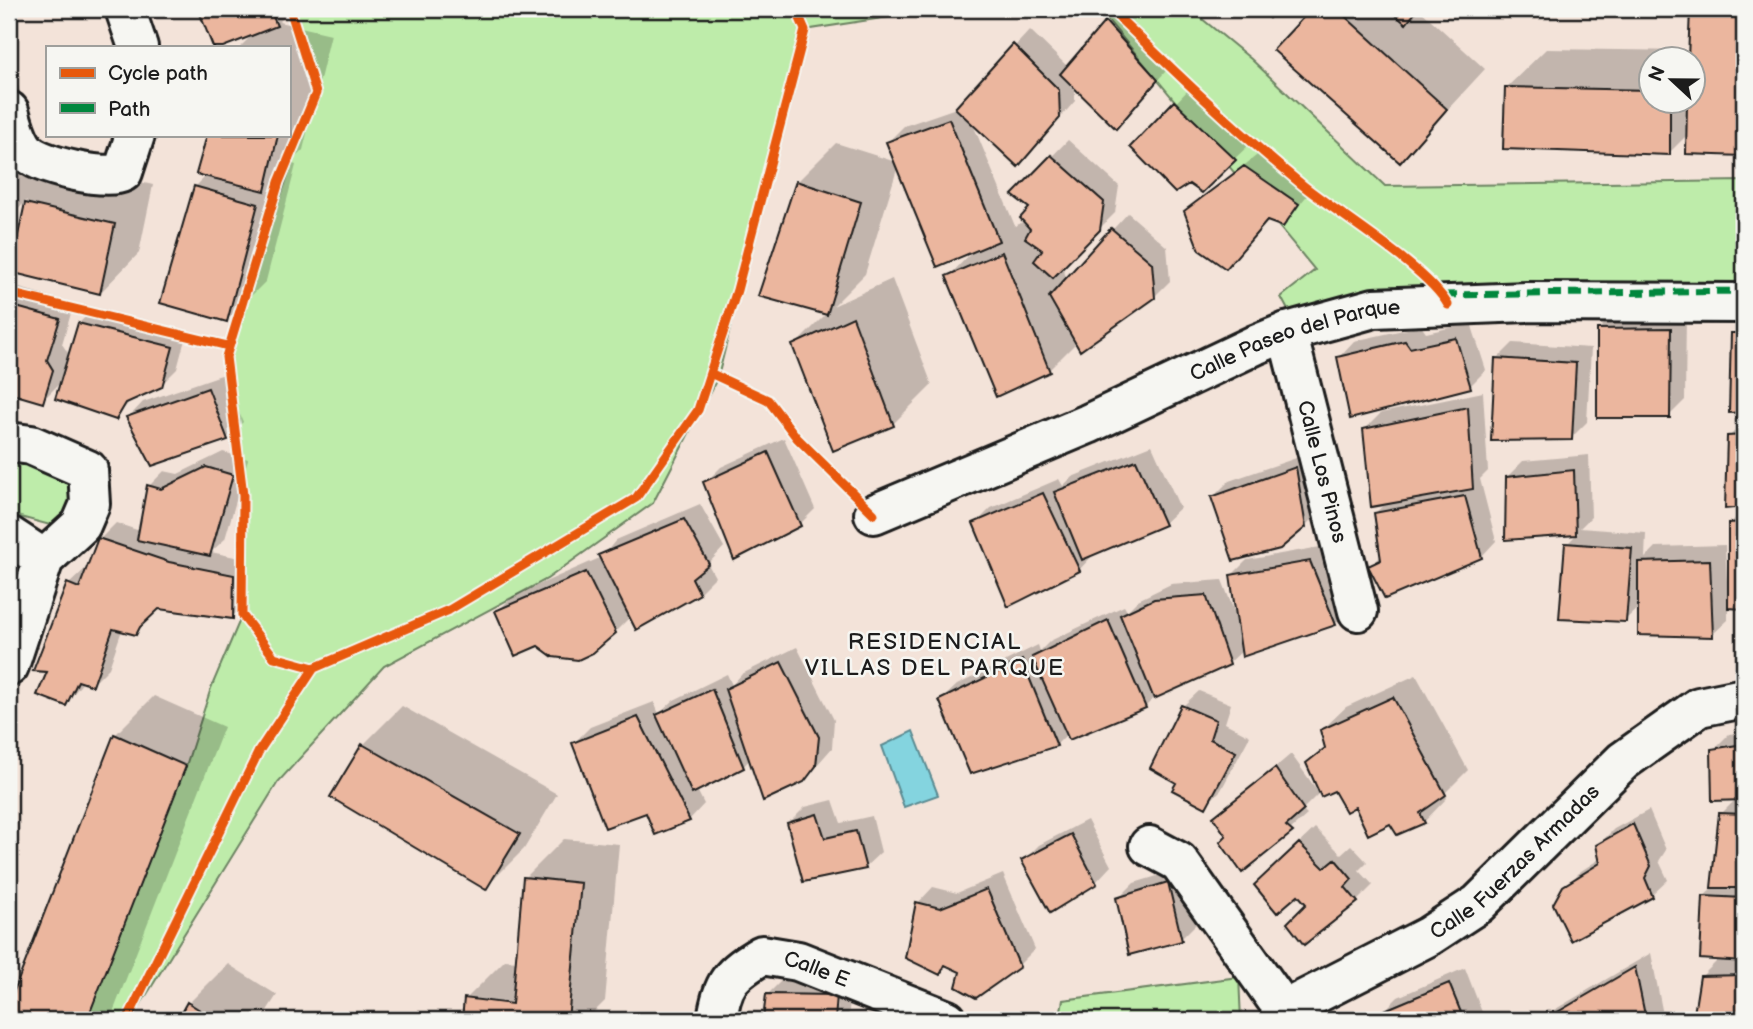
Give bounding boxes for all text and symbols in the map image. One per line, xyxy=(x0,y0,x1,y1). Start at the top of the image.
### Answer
legend xyxy=(46,46,290,136)
north arrow xyxy=(1638,46,1708,116)
text: Cycle path xyxy=(108,61,208,86)
text: N xyxy=(1644,63,1671,85)
text: Path xyxy=(108,97,150,122)
street label: Calle Paseo del Parque xyxy=(1186,295,1401,387)
street label: Calle Los Pinos xyxy=(1292,398,1352,546)
district label: RESIDENCIAL VILLAS DEL PARQUE xyxy=(805,628,1065,682)
street label: Calle Fuerzas Armadas xyxy=(1425,779,1605,945)
street label: Calle E xyxy=(782,947,853,993)

